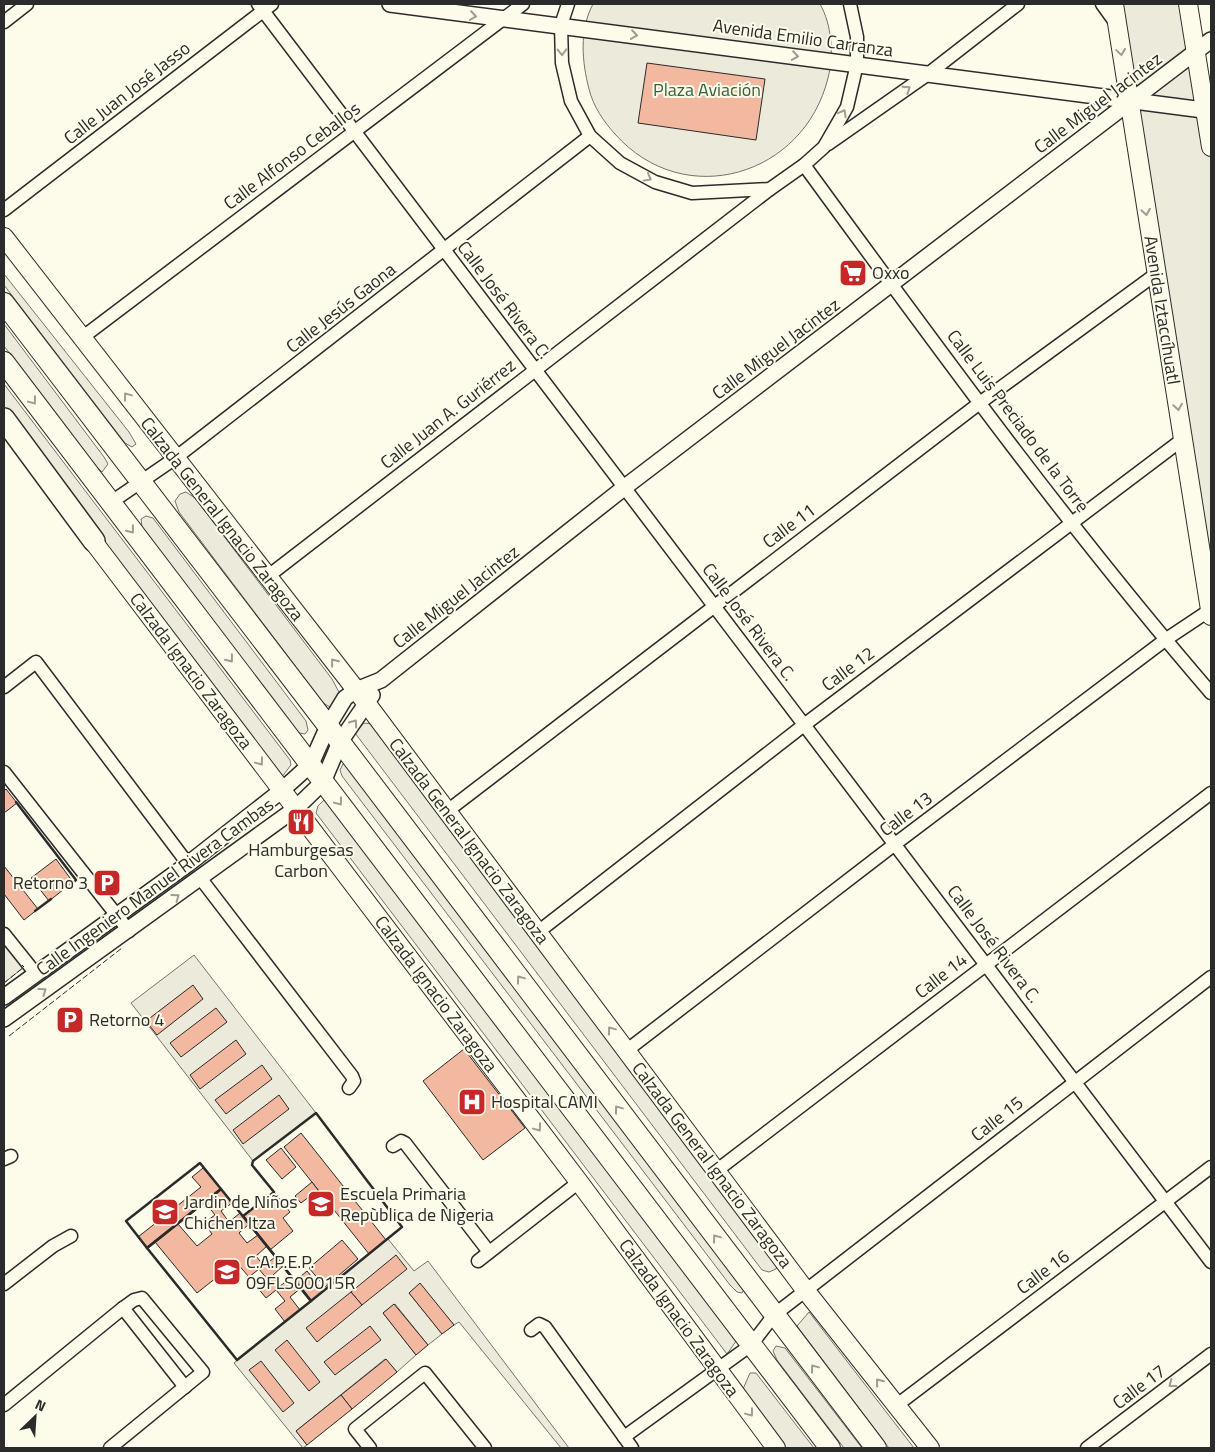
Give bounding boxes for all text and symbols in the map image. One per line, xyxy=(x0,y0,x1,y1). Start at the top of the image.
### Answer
one-way arrow xyxy=(469,10,477,20)
street label: Avenida Emilio Carranza xyxy=(711,11,895,64)
one-way arrow xyxy=(631,29,639,40)
street label: Calle Juan José Jasso xyxy=(58,35,196,151)
street label: Calle Miguel Jacintez xyxy=(1028,45,1168,160)
one-way arrow xyxy=(557,48,567,56)
one-way arrow xyxy=(1115,48,1126,56)
one-way arrow xyxy=(792,50,800,61)
park label: Plaza Aviación xyxy=(653,76,761,103)
one-way arrow xyxy=(901,86,911,95)
street label: Calle Alfonso Ceballos xyxy=(218,95,366,216)
one-way arrow xyxy=(837,109,847,118)
one-way arrow xyxy=(643,172,652,182)
one-way arrow xyxy=(1141,208,1151,217)
street label: Avenida Iztaccíhuatl xyxy=(1137,233,1188,386)
street label: Calle José Rivera C. xyxy=(451,235,558,364)
street label: Calle Jesús Gaona xyxy=(280,256,401,359)
supermarket icon: Oxxo xyxy=(838,258,868,288)
place label: Oxxo xyxy=(872,259,909,286)
street label: Calle Miguel Jacintez xyxy=(706,291,846,406)
street label: Calle Luis Preciado de la Torre xyxy=(941,324,1096,518)
street label: Calle Juan A. Guriérrez xyxy=(374,352,521,475)
one-way arrow xyxy=(124,392,133,402)
one-way arrow xyxy=(27,395,36,405)
one-way arrow xyxy=(1172,404,1183,412)
street label: Calzada General Ignacio Zaragoza xyxy=(134,411,311,626)
street label: Calle 11 xyxy=(756,497,821,555)
one-way arrow xyxy=(125,524,133,533)
street label: Calle Miguel Jacintez xyxy=(387,538,525,655)
street label: Calle José Rivera C. xyxy=(696,557,803,686)
street label: Calzada Ignacio Zaragoza xyxy=(123,587,259,755)
street label: Calle 12 xyxy=(815,640,880,698)
one-way arrow xyxy=(224,653,233,663)
one-way arrow xyxy=(331,658,340,668)
one-way arrow xyxy=(348,720,357,729)
street label: Calzada General Ignacio Zaragoza xyxy=(383,732,556,950)
one-way arrow xyxy=(254,756,262,765)
street label: Calle 13 xyxy=(873,785,938,843)
street label: Calle Ingeniero Manuel Rivera Cambas xyxy=(30,791,279,982)
one-way arrow xyxy=(333,796,342,806)
restaurant icon: Hamburgesas Carbon xyxy=(286,807,316,837)
place label: Hamburgesas Carbon xyxy=(248,836,354,884)
parking icon: Retorno 3 xyxy=(92,868,122,898)
place label: Retorno 3 xyxy=(13,869,88,896)
street label: Calle José Rivera C. xyxy=(941,879,1048,1008)
one-way arrow xyxy=(170,894,180,903)
street label: Calzada Ignacio Zaragoza xyxy=(368,910,504,1078)
street label: Calle 14 xyxy=(909,946,973,1005)
one-way arrow xyxy=(517,976,525,985)
one-way arrow xyxy=(37,988,47,997)
parking icon: Retorno 4 xyxy=(55,1005,85,1035)
place label: Retorno 4 xyxy=(89,1006,164,1033)
one-way arrow xyxy=(608,1027,616,1036)
street label: Calzada General Ignacio Zaragoza xyxy=(626,1056,799,1274)
hospital icon: Hospital CAMI xyxy=(457,1087,487,1117)
place label: Hospital CAMI xyxy=(491,1088,598,1115)
street label: Calle 15 xyxy=(965,1089,1029,1148)
one-way arrow xyxy=(615,1105,624,1115)
one-way arrow xyxy=(532,1122,541,1132)
place label: Escuela Primaria Repùblica de Nigeria xyxy=(340,1180,494,1228)
place label: Jardin de Niños Chichen Itza xyxy=(184,1188,298,1236)
school or university icon: Escuela Primaria Repùblica de Nigeria xyxy=(306,1189,336,1219)
school or university icon: Jardin de Niños Chichen Itza xyxy=(150,1197,180,1227)
street label: Calzada Ignacio Zaragoza xyxy=(613,1233,746,1402)
one-way arrow xyxy=(713,1234,722,1244)
street label: Calle 16 xyxy=(1010,1243,1075,1301)
place label: C.A.P.E.P. 09FLS00015R xyxy=(246,1248,356,1296)
school or university icon: C.A.P.E.P. 09FLS00015R xyxy=(212,1257,242,1287)
street label: Calle 17 xyxy=(1106,1358,1171,1416)
one-way arrow xyxy=(812,1365,820,1374)
one-way arrow xyxy=(1168,1378,1178,1387)
one-way arrow xyxy=(876,1379,884,1388)
north arrow xyxy=(10,1392,60,1442)
text: N xyxy=(32,1393,50,1416)
one-way arrow xyxy=(744,1407,752,1416)

